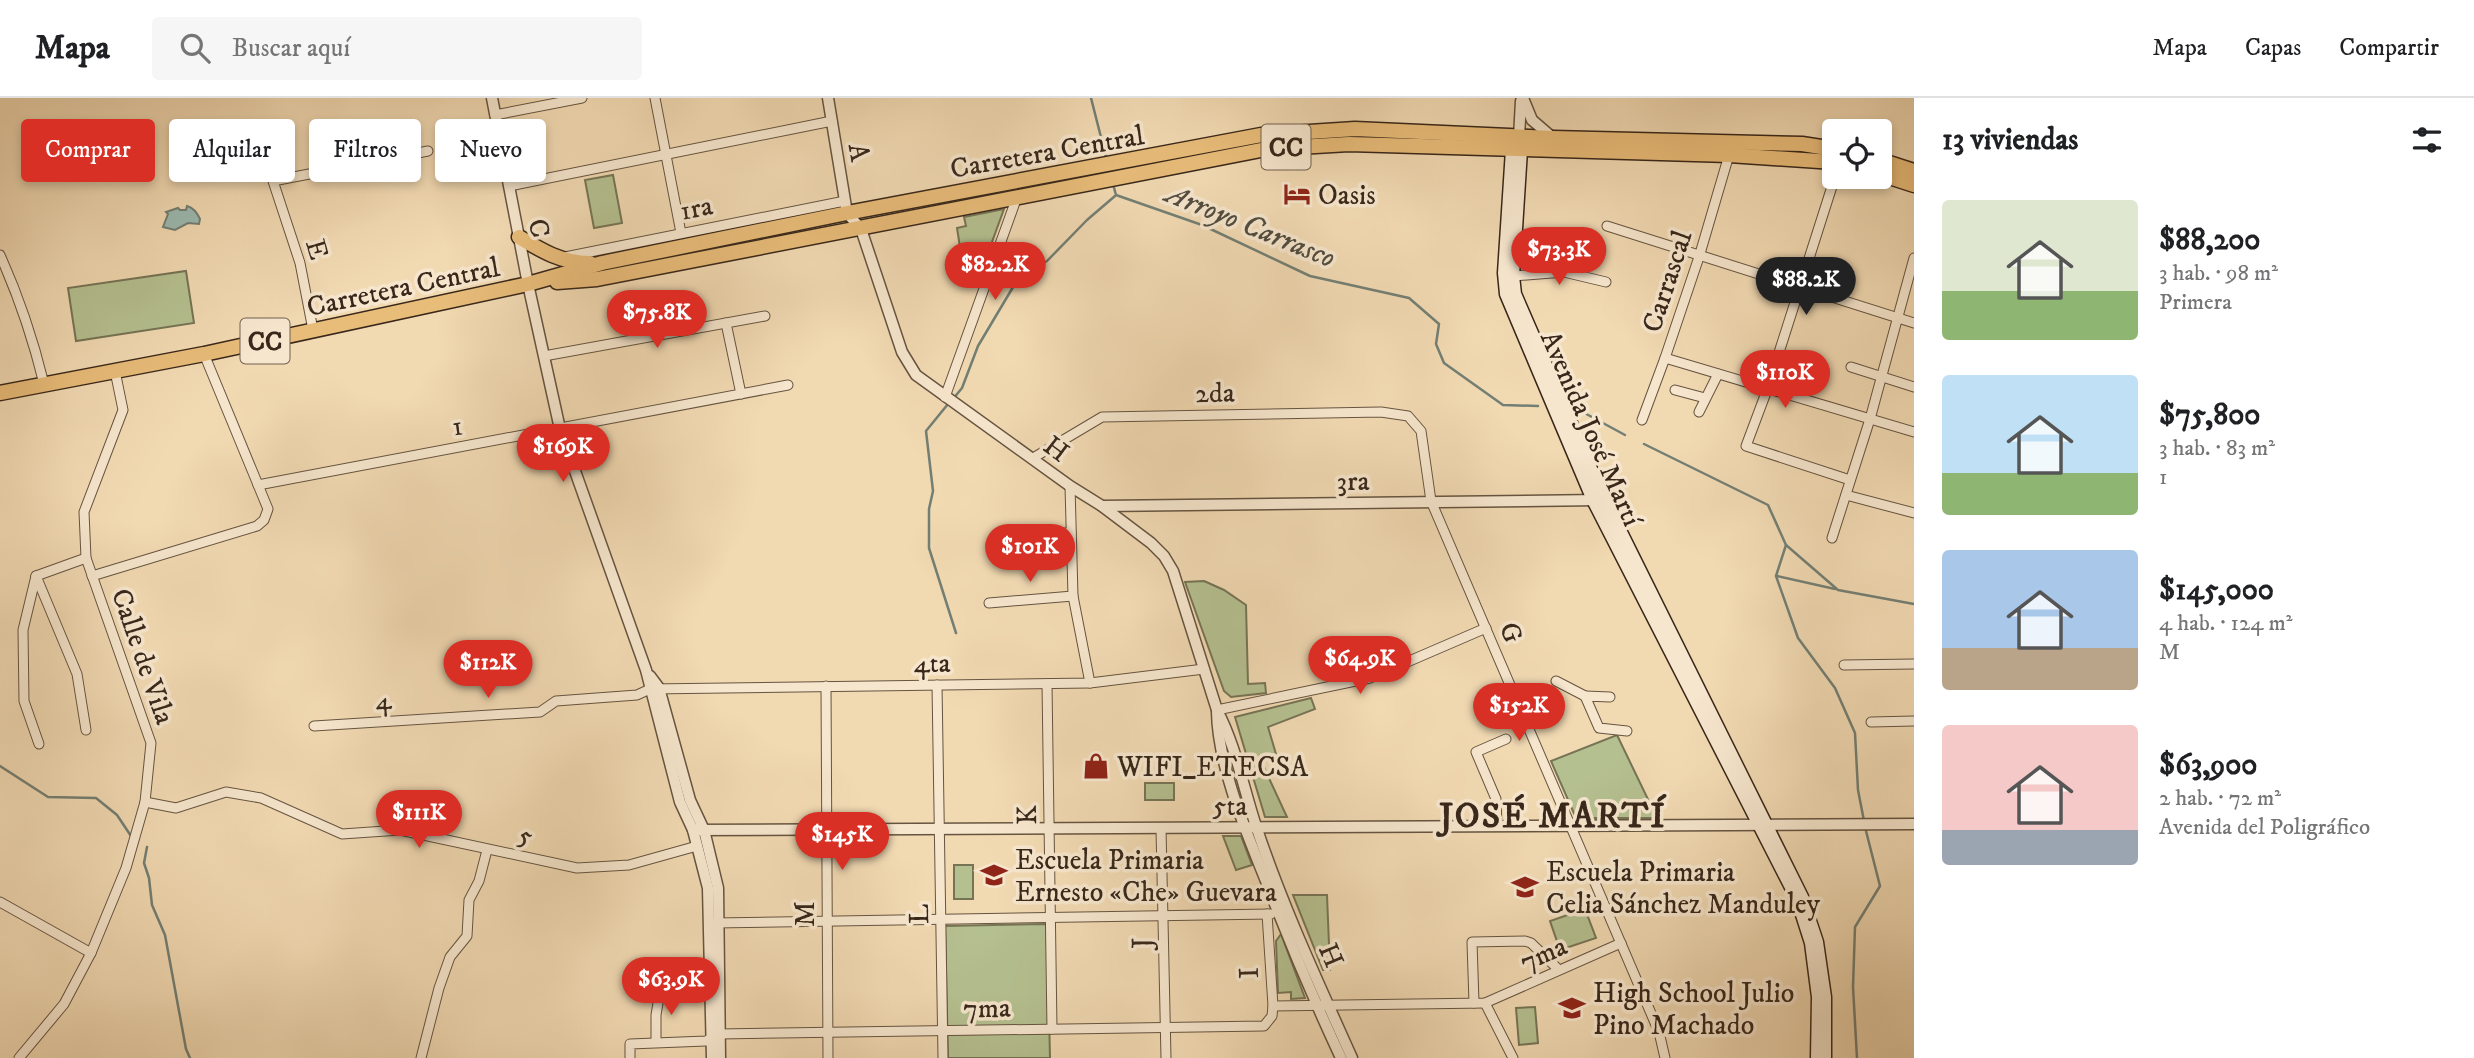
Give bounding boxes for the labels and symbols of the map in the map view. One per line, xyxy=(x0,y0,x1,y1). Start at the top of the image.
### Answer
street label: Carretera Central xyxy=(948,118,1147,187)
road number: CC xyxy=(1262,124,1310,170)
street label: A xyxy=(840,140,878,165)
water label: Arroyo Carrasco xyxy=(1158,175,1340,277)
place label: Oasis xyxy=(1318,178,1376,213)
hotel icon: Oasis xyxy=(1282,179,1312,209)
street label: 1ra xyxy=(677,188,716,229)
street label: C xyxy=(520,216,557,241)
street label: Carrascal xyxy=(1635,226,1700,337)
pin: $73.3K xyxy=(1502,228,1616,287)
street label: E xyxy=(297,235,336,264)
pin: $82.2K xyxy=(938,242,1052,302)
street label: Carretera Central xyxy=(304,250,503,325)
pin: $88.2K xyxy=(1749,258,1863,317)
pin: $75.8K xyxy=(600,290,714,350)
road number: CC xyxy=(240,318,290,364)
street label: Avenida José Martí xyxy=(1532,326,1650,533)
pin: $110K xyxy=(1736,350,1834,410)
street label: 2da xyxy=(1195,376,1235,411)
street label: 1 xyxy=(449,408,465,445)
pin: $169K xyxy=(514,424,612,484)
street label: H xyxy=(1036,428,1076,470)
street label: 3ra xyxy=(1336,464,1370,499)
pin: $101K xyxy=(981,524,1079,584)
street label: Calle de Vila xyxy=(103,584,182,729)
street label: G xyxy=(1491,617,1531,648)
pin: $64.9K xyxy=(1303,636,1417,696)
pin: $112K xyxy=(439,640,537,700)
street label: 4ta xyxy=(913,646,951,681)
street label: 4 xyxy=(374,682,393,719)
pin: $152K xyxy=(1470,684,1568,743)
place label: WIFI_ETECSA xyxy=(1116,750,1309,785)
shop icon: WIFI_ETECSA xyxy=(1081,751,1111,781)
street label: 5ta xyxy=(1213,789,1247,824)
pin: $111K xyxy=(370,790,468,850)
district label: JOSÉ MARTÍ xyxy=(1435,793,1667,839)
street label: K xyxy=(1010,805,1045,825)
pin: $145K xyxy=(793,812,891,872)
street label: 5 xyxy=(515,817,536,854)
place label: Escuela Primaria Ernesto «Che» Guevara xyxy=(1015,843,1277,910)
place label: Escuela Primaria Celia Sánchez Manduley xyxy=(1546,855,1821,922)
school or university icon: Escuela Primaria Ernesto «Che» Guevara xyxy=(979,860,1009,890)
school or university icon: Escuela Primaria Celia Sánchez Manduley xyxy=(1510,872,1540,902)
street label: M xyxy=(788,901,823,927)
street label: L xyxy=(902,904,937,924)
street label: 7ma xyxy=(1515,929,1573,980)
street label: J xyxy=(1125,937,1160,952)
street label: H xyxy=(1310,938,1351,973)
pin: $63.9K xyxy=(614,958,728,1017)
street label: I xyxy=(1232,966,1267,980)
place label: High School Julio Pino Machado xyxy=(1593,976,1794,1043)
street label: 7ma xyxy=(963,991,1011,1026)
school or university icon: High School Julio Pino Machado xyxy=(1557,993,1587,1023)

